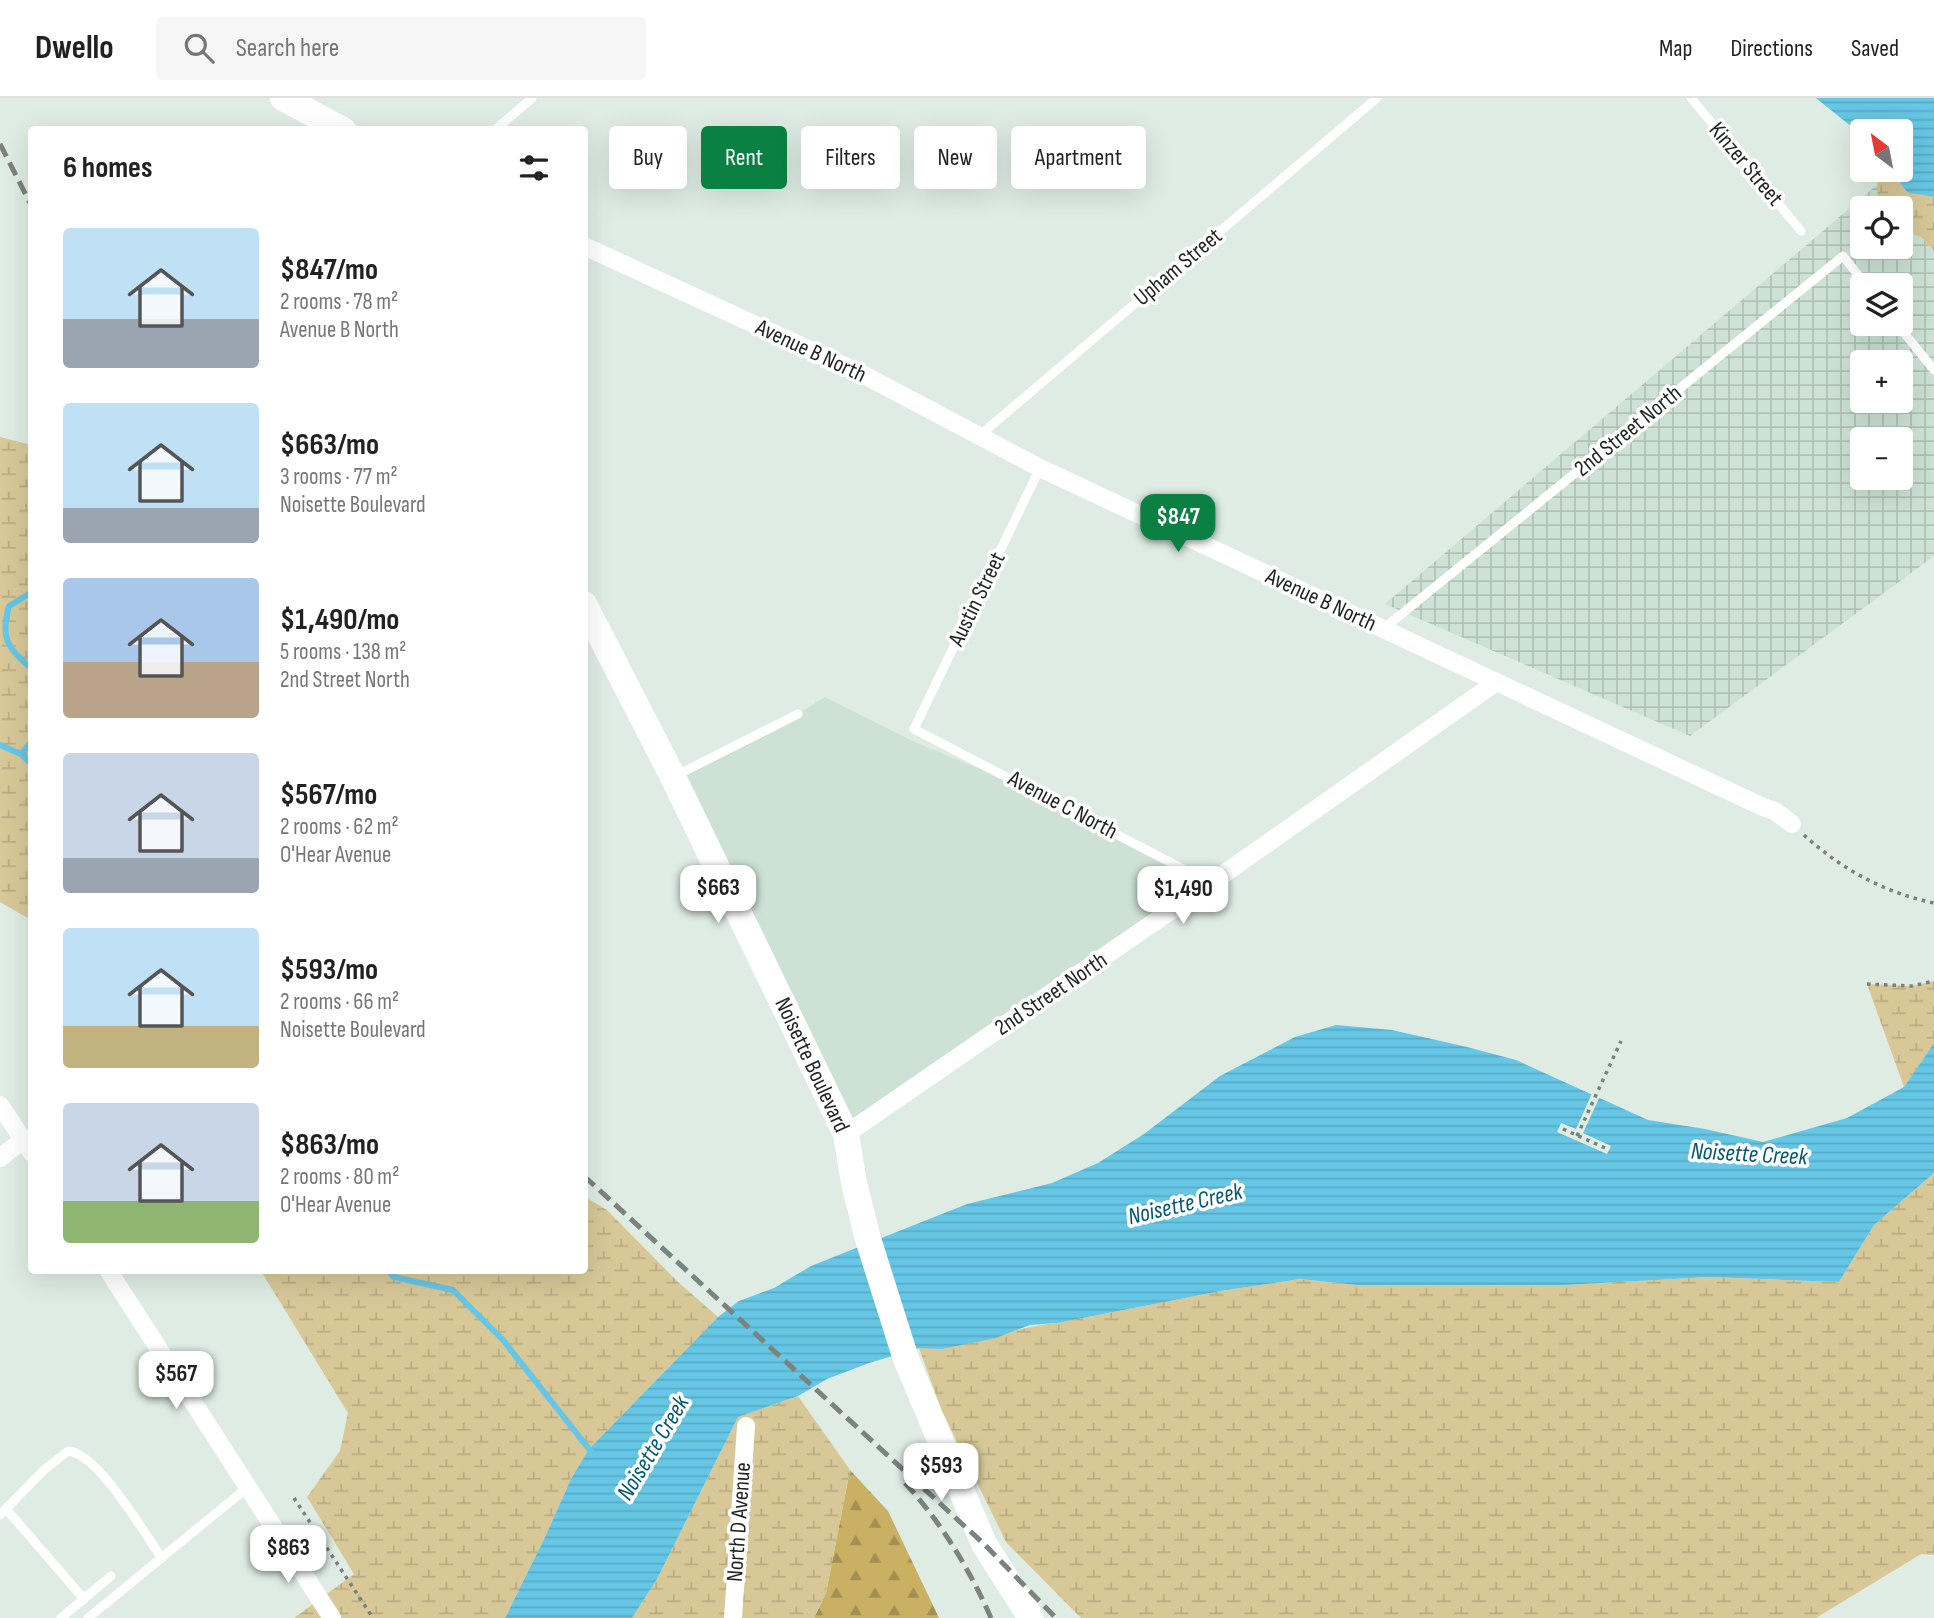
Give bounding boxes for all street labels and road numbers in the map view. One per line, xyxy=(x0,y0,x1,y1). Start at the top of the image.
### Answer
street label: Kinzer Street xyxy=(1703,116,1789,212)
street label: Upham Street xyxy=(1128,222,1228,312)
street label: Avenue B North xyxy=(750,313,871,389)
street label: 2nd Street North xyxy=(1569,379,1687,483)
street label: Austin Street xyxy=(942,547,1012,651)
street label: Avenue B North xyxy=(1260,562,1381,638)
street label: Avenue C North xyxy=(1003,764,1122,845)
street label: 2nd Street North xyxy=(989,946,1113,1042)
street label: Noisette Boulevard xyxy=(769,993,855,1137)
street label: North D Avenue xyxy=(721,1461,757,1583)

